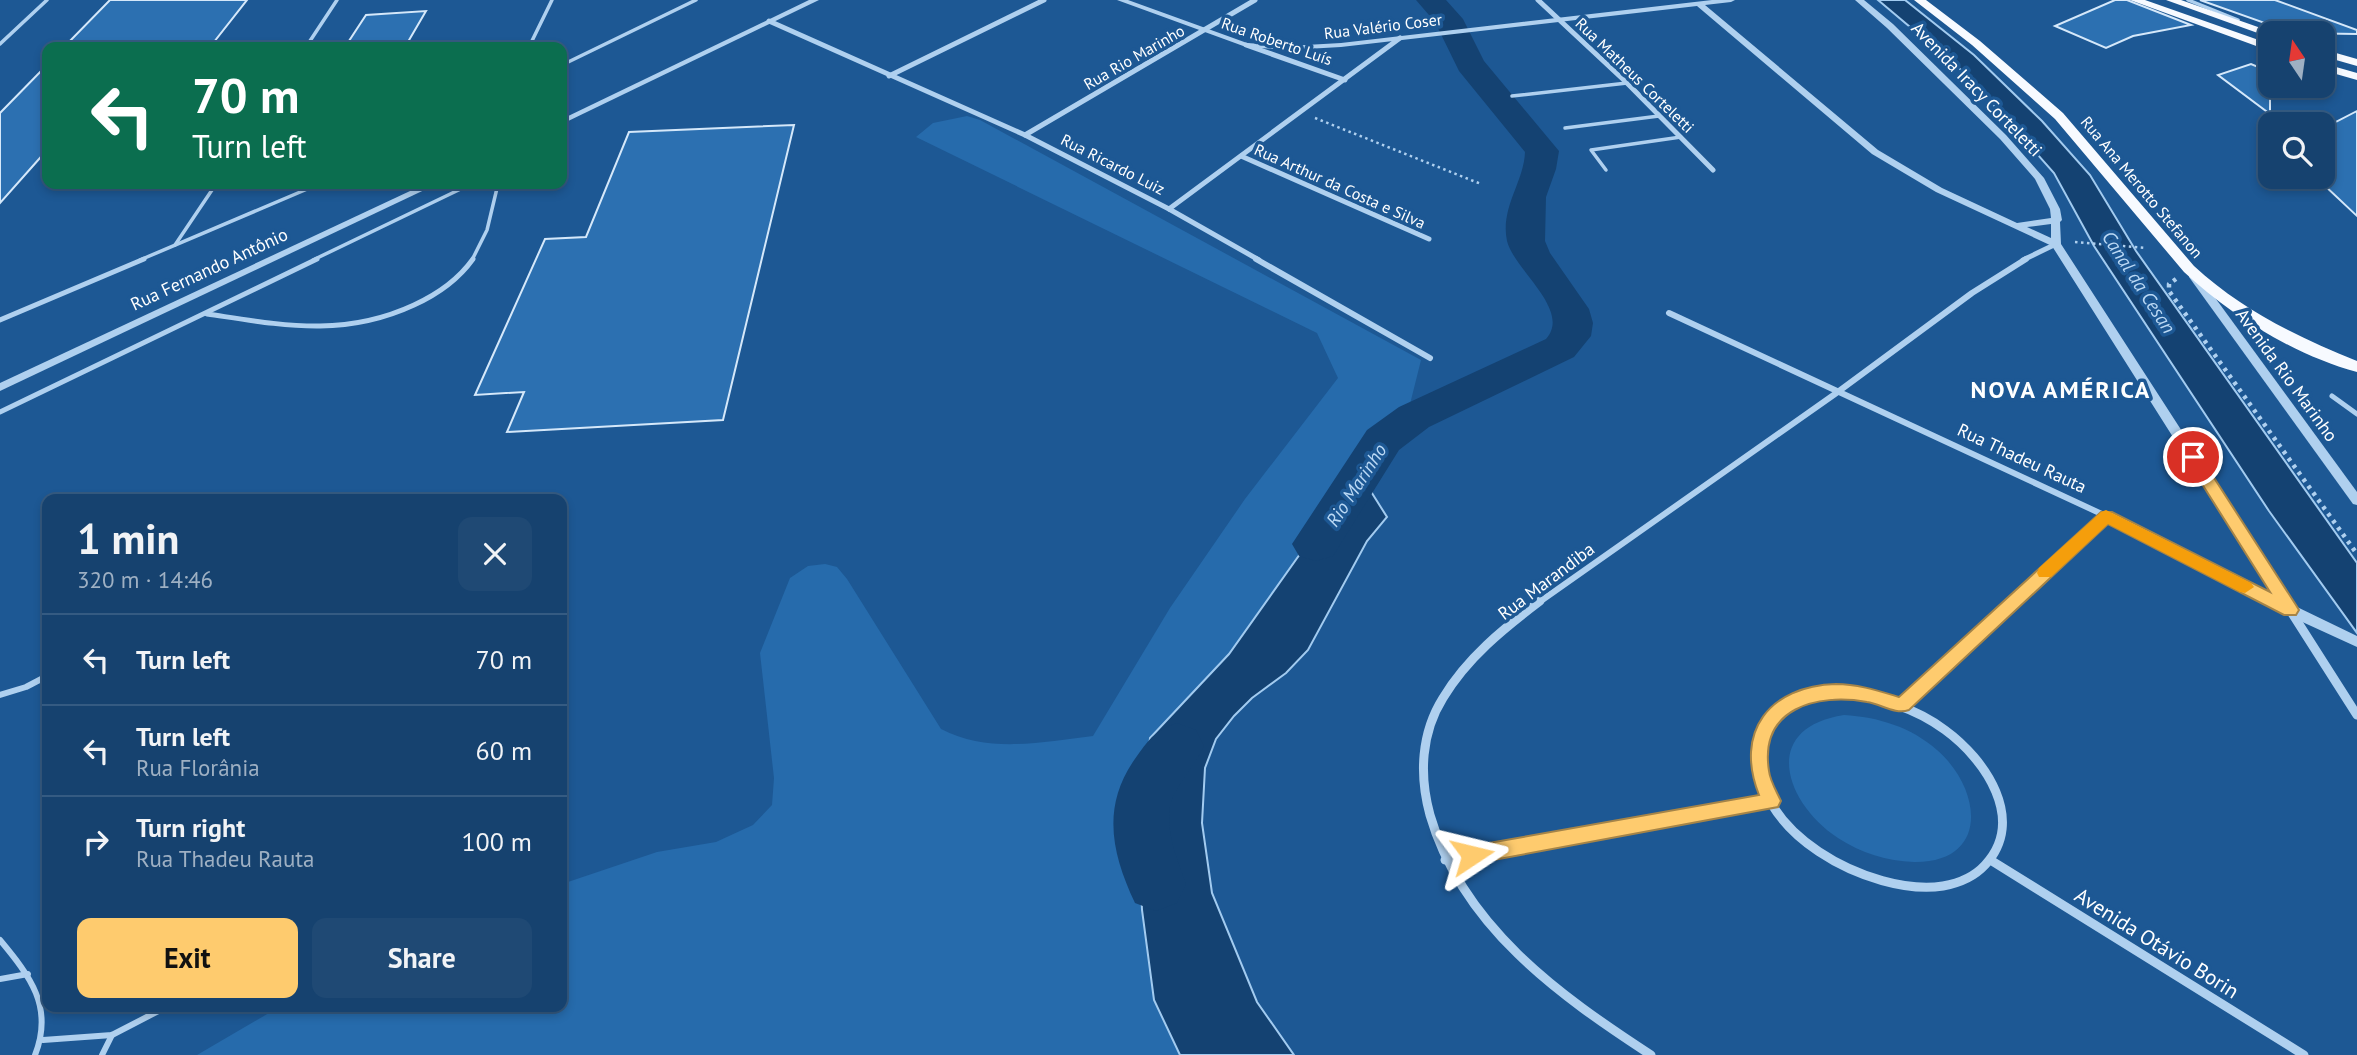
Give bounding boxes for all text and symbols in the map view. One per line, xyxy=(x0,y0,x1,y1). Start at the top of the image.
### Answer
street label: Rua Valério Coser xyxy=(1323,9,1444,43)
street label: Rua Roberto Luís xyxy=(1219,13,1335,69)
street label: Rua Matheus Corteletti xyxy=(1572,13,1698,137)
street label: Avenida Iracy Corteletti xyxy=(1907,17,2047,161)
street label: Rua Rio Marinho xyxy=(1080,20,1188,94)
north arrow xyxy=(2258,21,2334,98)
map controls xyxy=(2258,21,2335,189)
text: 70 m xyxy=(192,63,299,127)
icon: left xyxy=(77,70,168,161)
street label: Rua Ana Merotto Stefanon xyxy=(2077,112,2207,262)
button: search xyxy=(2258,112,2335,189)
text: Turn left xyxy=(192,125,307,167)
street label: Rua Ricardo Luiz xyxy=(1058,129,1168,199)
street label: Rua Arthur da Costa e Silva xyxy=(1251,139,1429,233)
street label: Rua Fernando Antônio xyxy=(127,222,291,316)
water label: Canal da Cesan xyxy=(2097,226,2181,338)
street label: Avenida Rio Marinho xyxy=(2231,304,2343,446)
district label: NOVA AMÉRICA xyxy=(1971,374,2151,405)
street label: Rua Thadeu Rauta xyxy=(1954,418,2090,498)
pin xyxy=(2163,427,2223,487)
icon: arrive xyxy=(2174,438,2212,476)
water label: Rio Marinho xyxy=(1320,439,1392,531)
text: 1 min xyxy=(77,511,179,566)
button: close xyxy=(458,517,532,591)
street label: Rua Marandiba xyxy=(1493,537,1599,625)
text: 320 m · 14:46 xyxy=(77,565,213,594)
icon: left xyxy=(77,641,115,679)
text: Turn left xyxy=(136,643,230,676)
text: 70 m xyxy=(476,643,532,676)
text: Turn left xyxy=(136,720,230,753)
icon: left xyxy=(77,732,115,770)
text: 60 m xyxy=(476,734,532,767)
text: Rua Florânia xyxy=(136,753,260,782)
text: Turn right xyxy=(136,811,245,844)
position arrow xyxy=(1435,818,1509,892)
icon: right xyxy=(77,823,115,861)
text: 100 m xyxy=(461,825,532,858)
text: Rua Thadeu Rauta xyxy=(136,844,315,873)
street label: Avenida Otávio Borin xyxy=(2070,882,2244,1004)
button: Exit xyxy=(77,918,298,998)
button: Share xyxy=(312,918,532,998)

